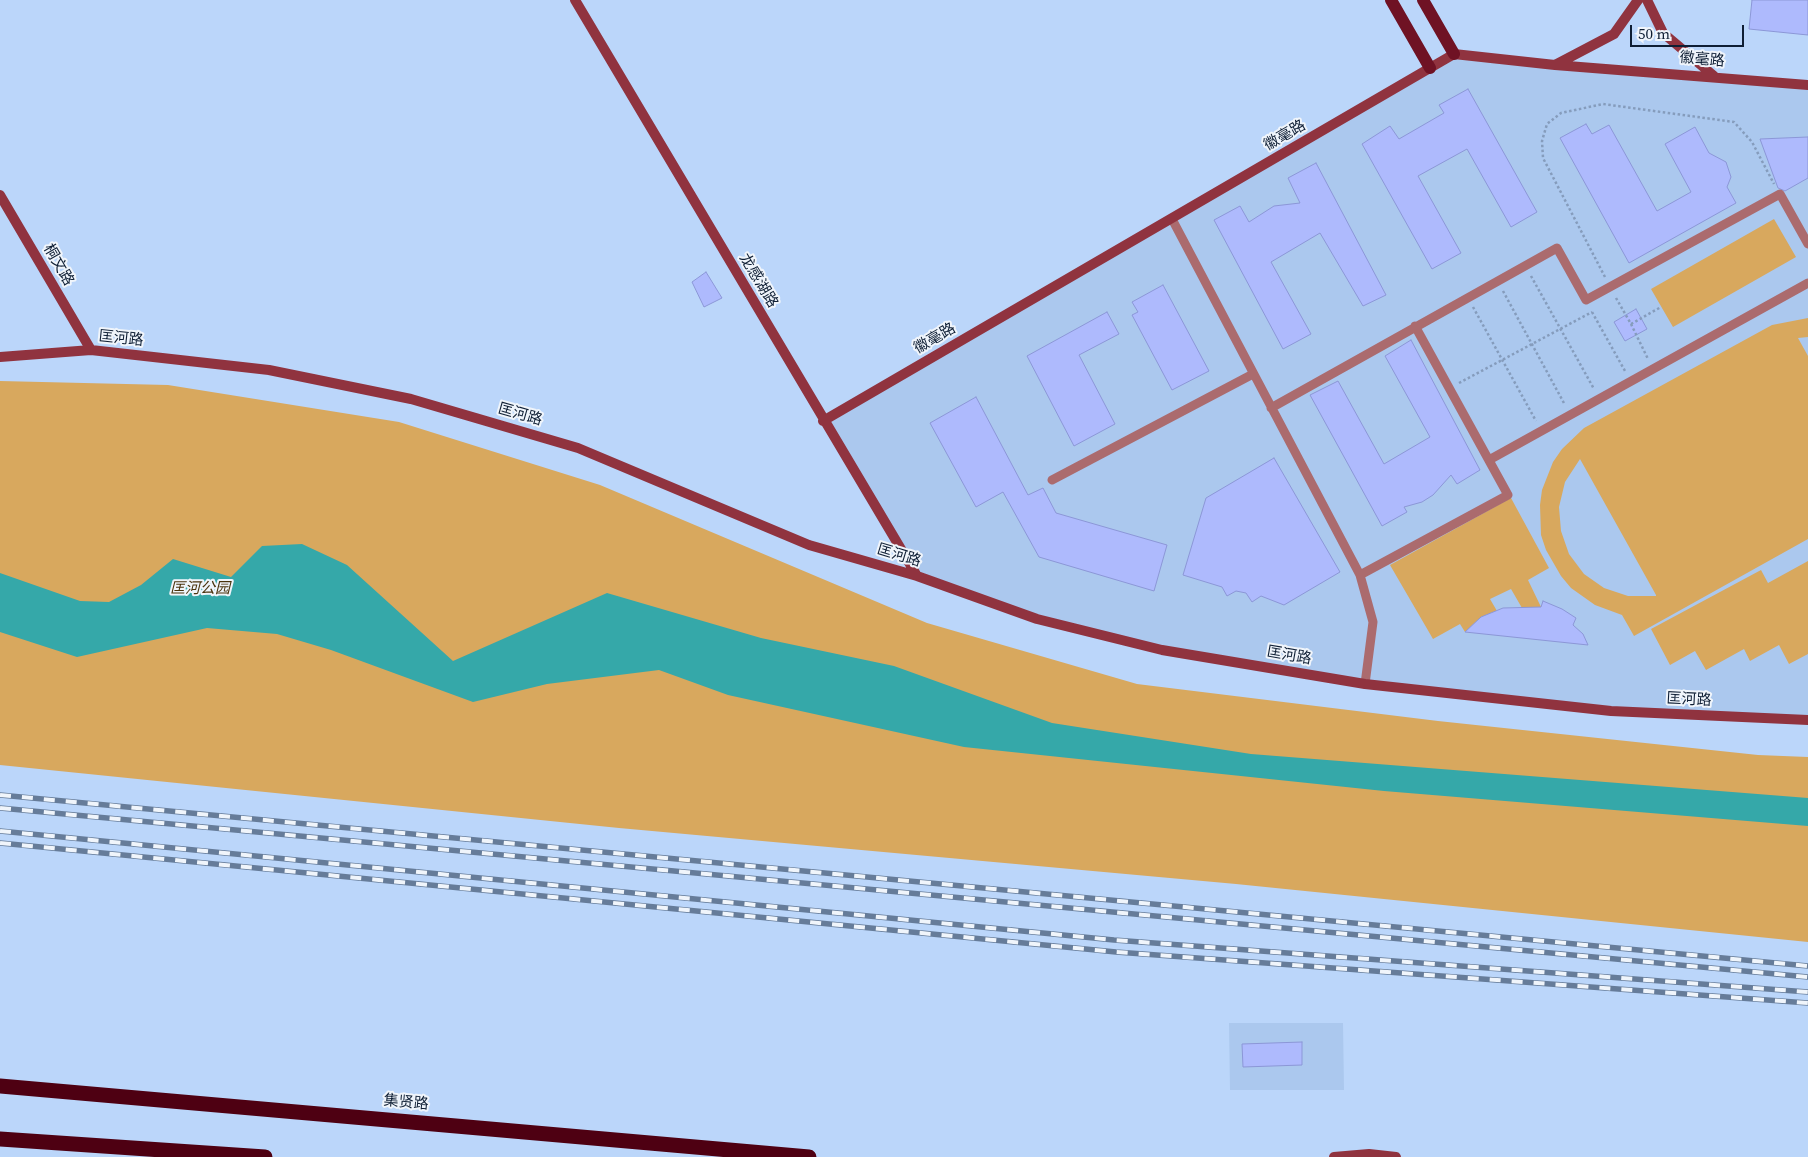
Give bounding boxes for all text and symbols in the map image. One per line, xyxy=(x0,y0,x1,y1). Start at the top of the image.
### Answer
scale bar xyxy=(1633,15,1747,47)
text: 50 m xyxy=(1638,23,1670,44)
street label: 徽毫路 xyxy=(1679,49,1725,71)
street label: 徽毫路 xyxy=(1261,117,1309,155)
street label: 桐文路 xyxy=(39,241,77,289)
street label: 龙感湖路 xyxy=(735,251,781,311)
street label: 徽毫路 xyxy=(911,320,959,358)
street label: 匡河路 xyxy=(98,328,144,350)
street label: 匡河路 xyxy=(496,400,544,430)
street label: 匡河路 xyxy=(875,541,923,571)
park label: 匡河公园 xyxy=(170,580,230,598)
street label: 匡河路 xyxy=(1265,643,1313,669)
street label: 匡河路 xyxy=(1666,690,1712,710)
street label: 集贤路 xyxy=(383,1092,429,1114)

